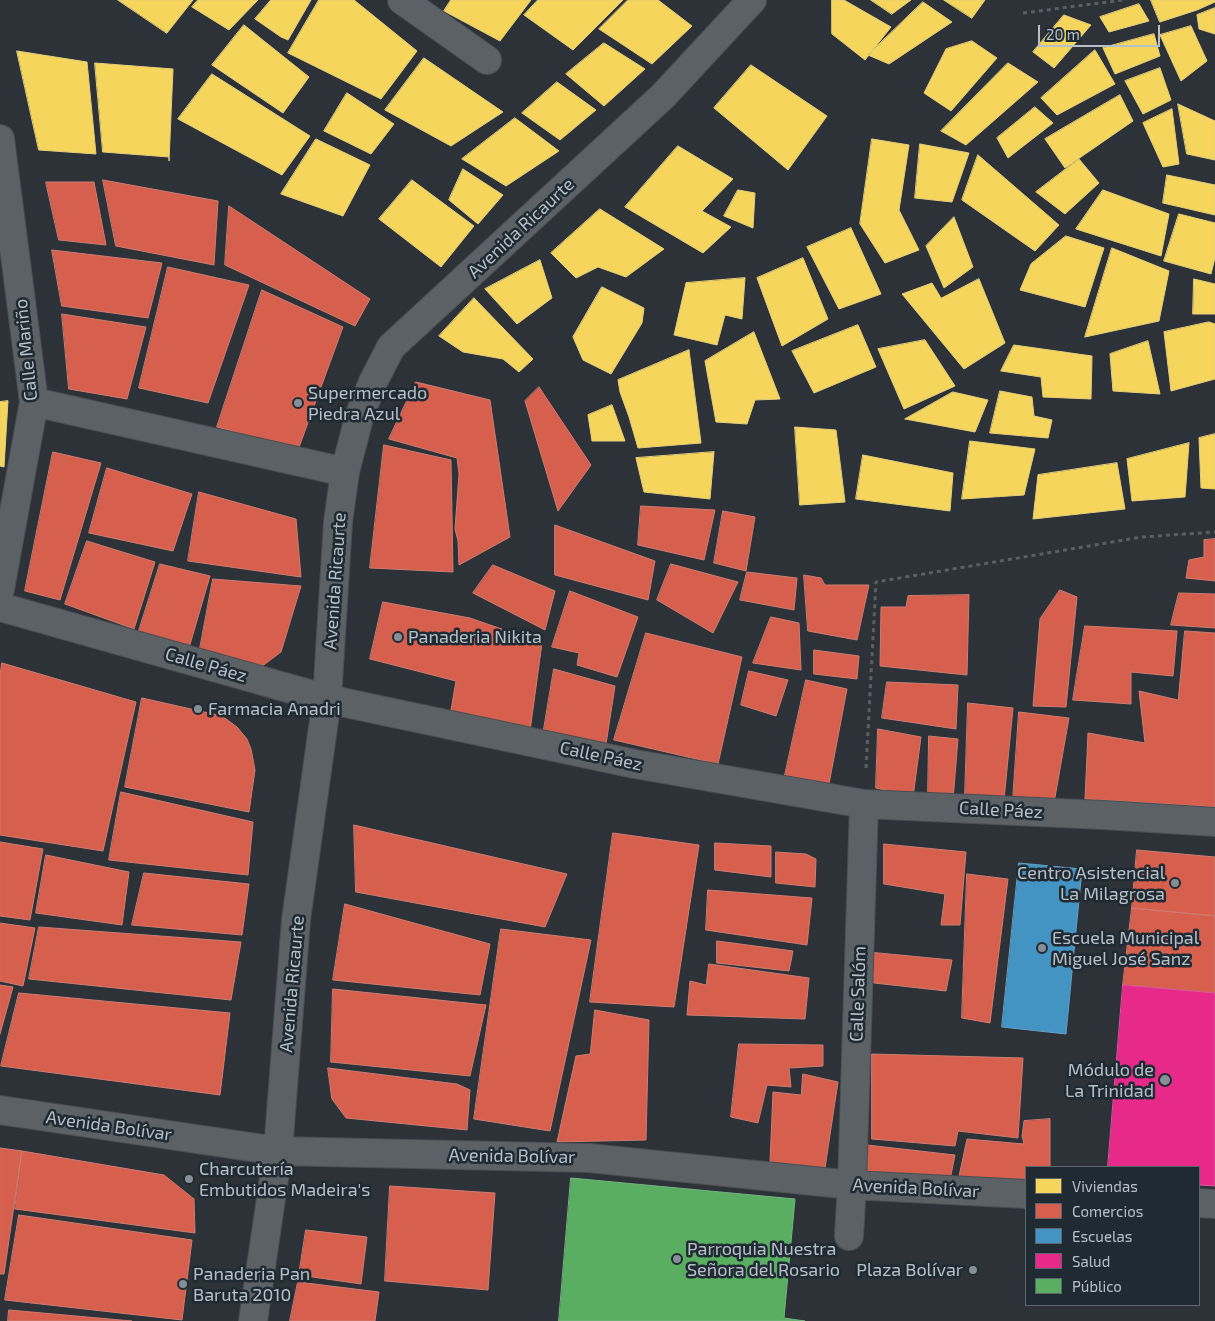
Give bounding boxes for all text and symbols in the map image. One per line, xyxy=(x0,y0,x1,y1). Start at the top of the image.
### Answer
scale bar xyxy=(1040,15,1162,47)
text: 20 m xyxy=(1046,25,1080,43)
street label: Avenida Ricaurte xyxy=(463,173,579,283)
street label: Calle Mariño xyxy=(10,298,42,402)
place label: Supermercado Piedra Azul xyxy=(308,382,427,424)
marker: Supermercado Piedra Azul xyxy=(292,397,304,409)
street label: Avenida Ricaurte xyxy=(319,512,351,650)
place label: Panaderia Nikita xyxy=(408,626,542,648)
marker: Panaderia Nikita xyxy=(392,631,404,643)
street label: Calle Páez xyxy=(163,643,249,687)
place label: Farmacia Anadri xyxy=(208,698,341,720)
marker: Farmacia Anadri xyxy=(192,703,204,715)
street label: Calle Páez xyxy=(558,737,644,775)
street label: Calle Páez xyxy=(959,797,1043,823)
place label: Centro Asistencial La Milagrosa xyxy=(1017,862,1165,904)
marker: Centro Asistencial La Milagrosa xyxy=(1169,877,1181,889)
street label: Avenida Ricaurte xyxy=(275,915,309,1053)
place label: Escuela Municipal Miguel José Sanz xyxy=(1052,927,1199,970)
marker: Escuela Municipal Miguel José Sanz xyxy=(1036,942,1048,954)
street label: Calle Salóm xyxy=(846,946,870,1042)
place label: Módulo de La Trinidad xyxy=(1065,1059,1154,1102)
marker: Módulo de La Trinidad xyxy=(1158,1073,1172,1087)
street label: Avenida Bolívar xyxy=(45,1106,173,1146)
street label: Avenida Bolívar xyxy=(448,1144,576,1168)
place label: Charcutería Embutidos Madeira's xyxy=(199,1158,370,1200)
legend xyxy=(1025,1166,1200,1306)
marker: Charcutería Embutidos Madeira's xyxy=(183,1173,195,1185)
street label: Avenida Bolívar xyxy=(852,1174,980,1202)
text: Viviendas xyxy=(1072,1177,1138,1195)
text: Comercios xyxy=(1072,1202,1143,1220)
text: Escuelas xyxy=(1072,1227,1132,1245)
place label: Parroquia Nuestra Señora del Rosario xyxy=(687,1238,840,1280)
text: Salud xyxy=(1072,1252,1110,1270)
marker: Parroquia Nuestra Señora del Rosario xyxy=(671,1253,683,1265)
place label: Plaza Bolívar xyxy=(856,1259,963,1281)
place label: Panaderia Pan Baruta 2010 xyxy=(193,1263,310,1306)
marker: Plaza Bolívar xyxy=(967,1264,979,1276)
text: Público xyxy=(1072,1277,1122,1295)
marker: Panaderia Pan Baruta 2010 xyxy=(177,1278,189,1290)

